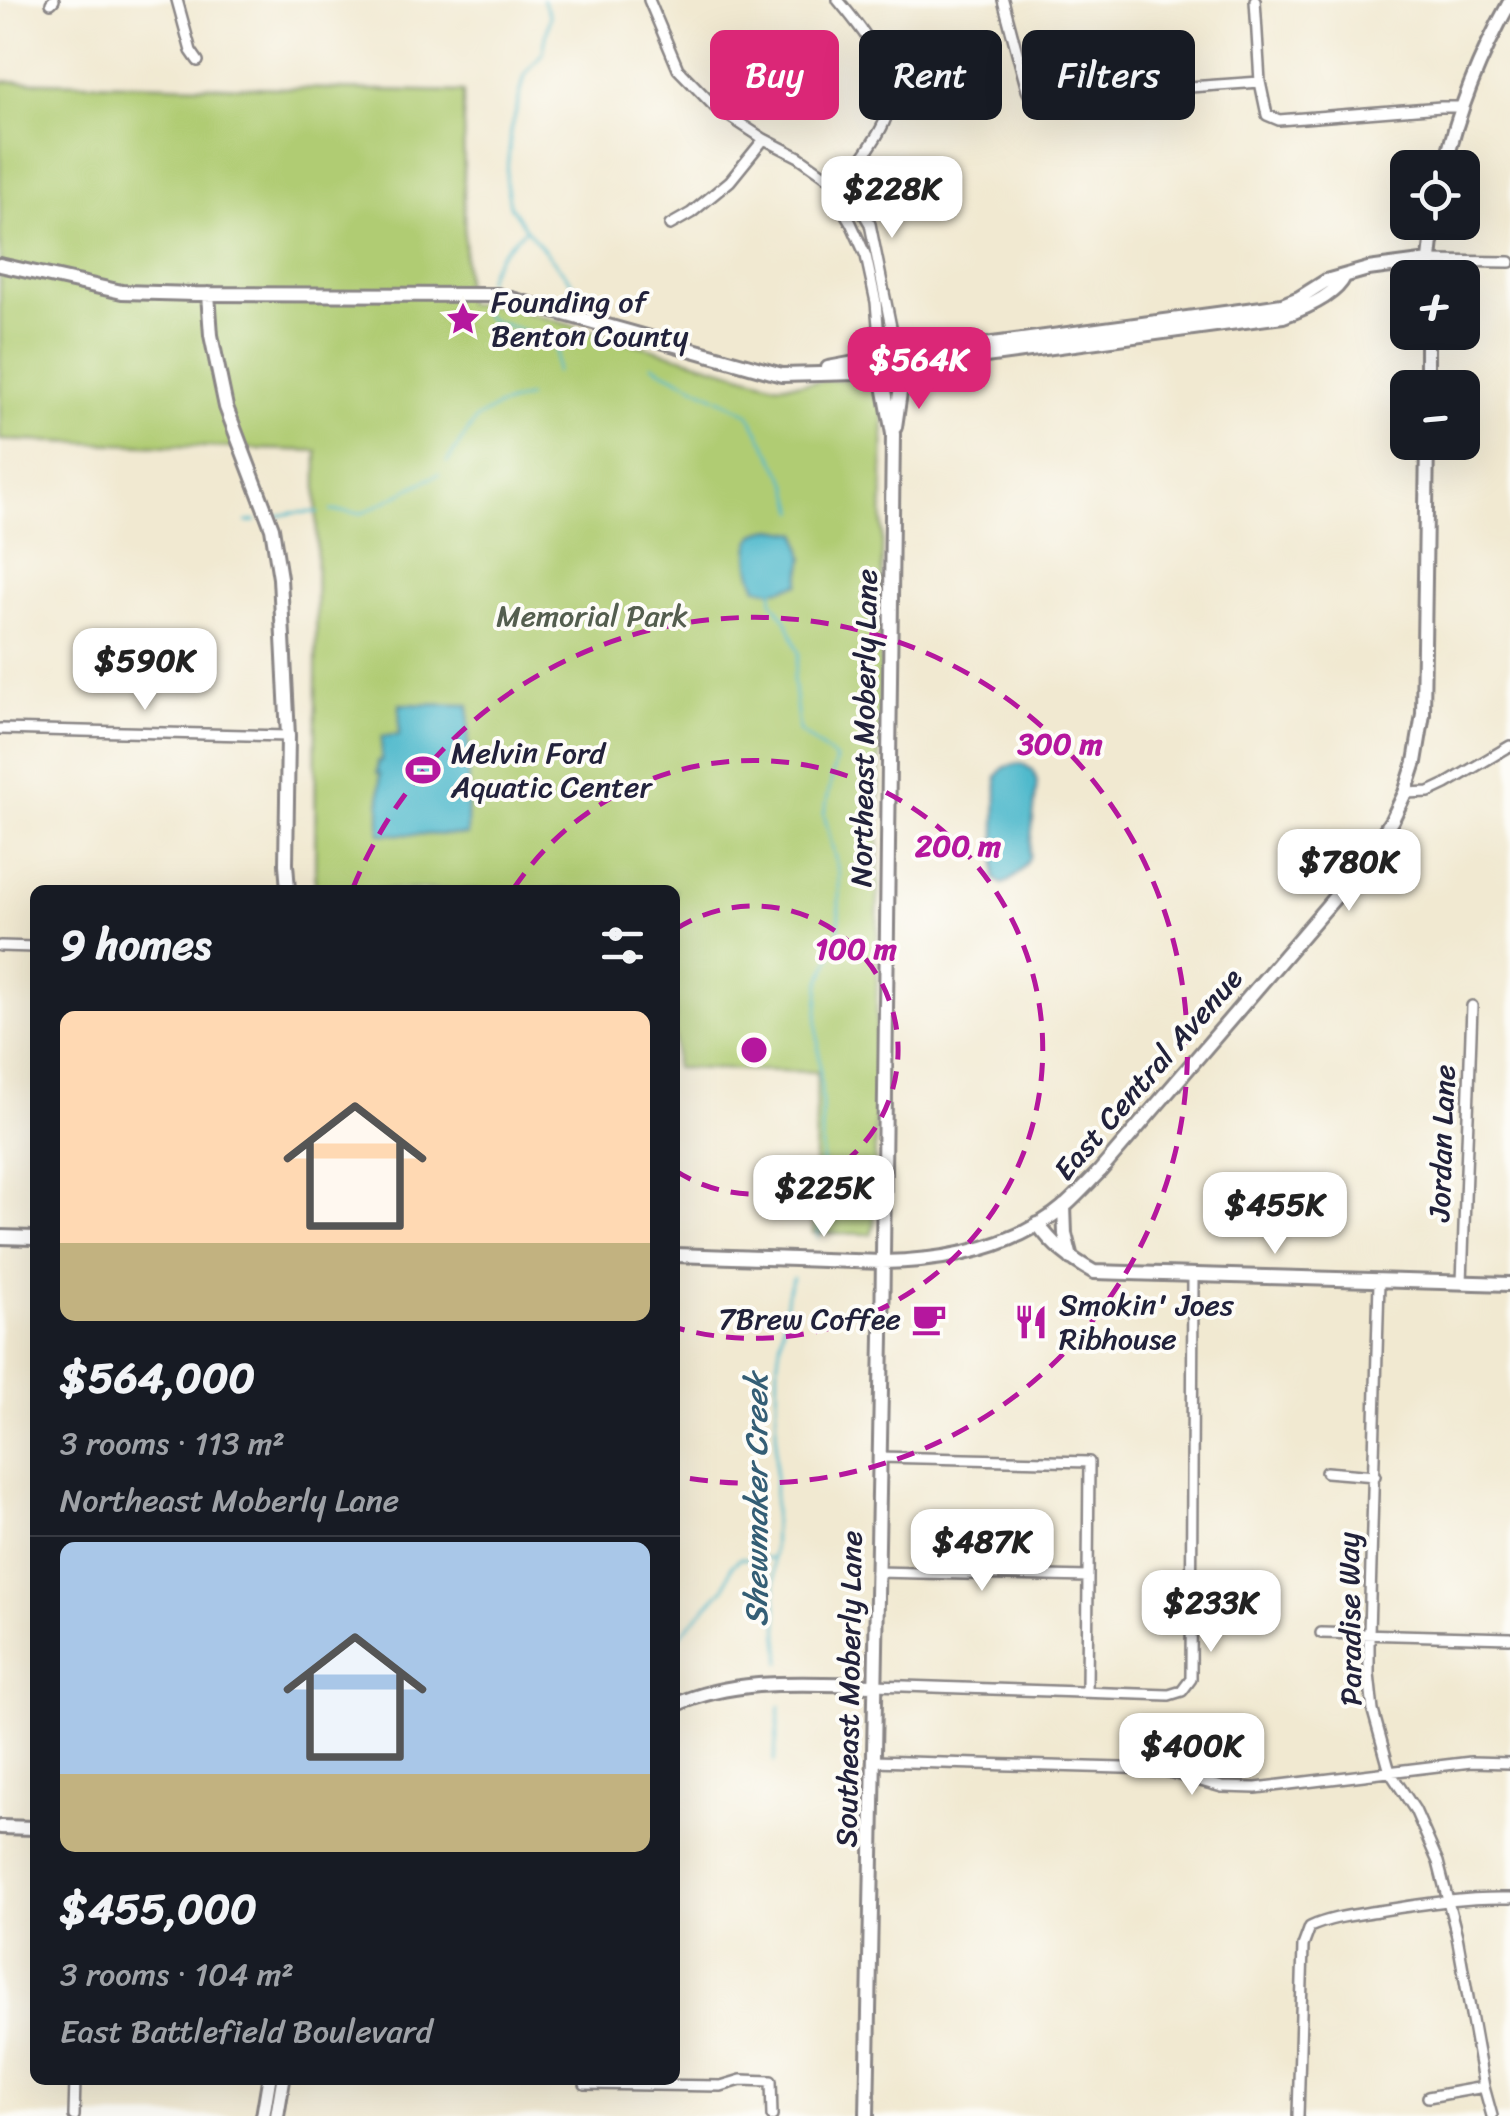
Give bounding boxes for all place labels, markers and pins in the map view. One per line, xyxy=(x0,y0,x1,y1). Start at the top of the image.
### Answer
pin: $228K xyxy=(822,156,962,241)
place label: Founding of Benton County xyxy=(491,275,689,363)
place icon: Founding of Benton County xyxy=(444,300,482,338)
pin: $564K xyxy=(849,327,989,412)
pin: $590K xyxy=(75,628,215,713)
place label: Melvin Ford Aquatic Center xyxy=(450,726,653,814)
sports icon: Melvin Ford Aquatic Center xyxy=(404,751,442,789)
pin: $780K xyxy=(1279,829,1419,914)
centre of rings xyxy=(736,1032,772,1068)
pin: $225K xyxy=(754,1155,894,1240)
pin: $455K xyxy=(1205,1172,1345,1257)
place label: Smokin' Joes Ribhouse xyxy=(1059,1278,1234,1366)
place label: 7Brew Coffee xyxy=(718,1292,901,1346)
cafe icon: 7Brew Coffee xyxy=(910,1300,948,1338)
restaurant icon: Smokin' Joes Ribhouse xyxy=(1012,1303,1050,1341)
pin: $487K xyxy=(912,1509,1052,1594)
pin: $233K xyxy=(1141,1570,1281,1655)
pin: $400K xyxy=(1122,1713,1262,1798)

